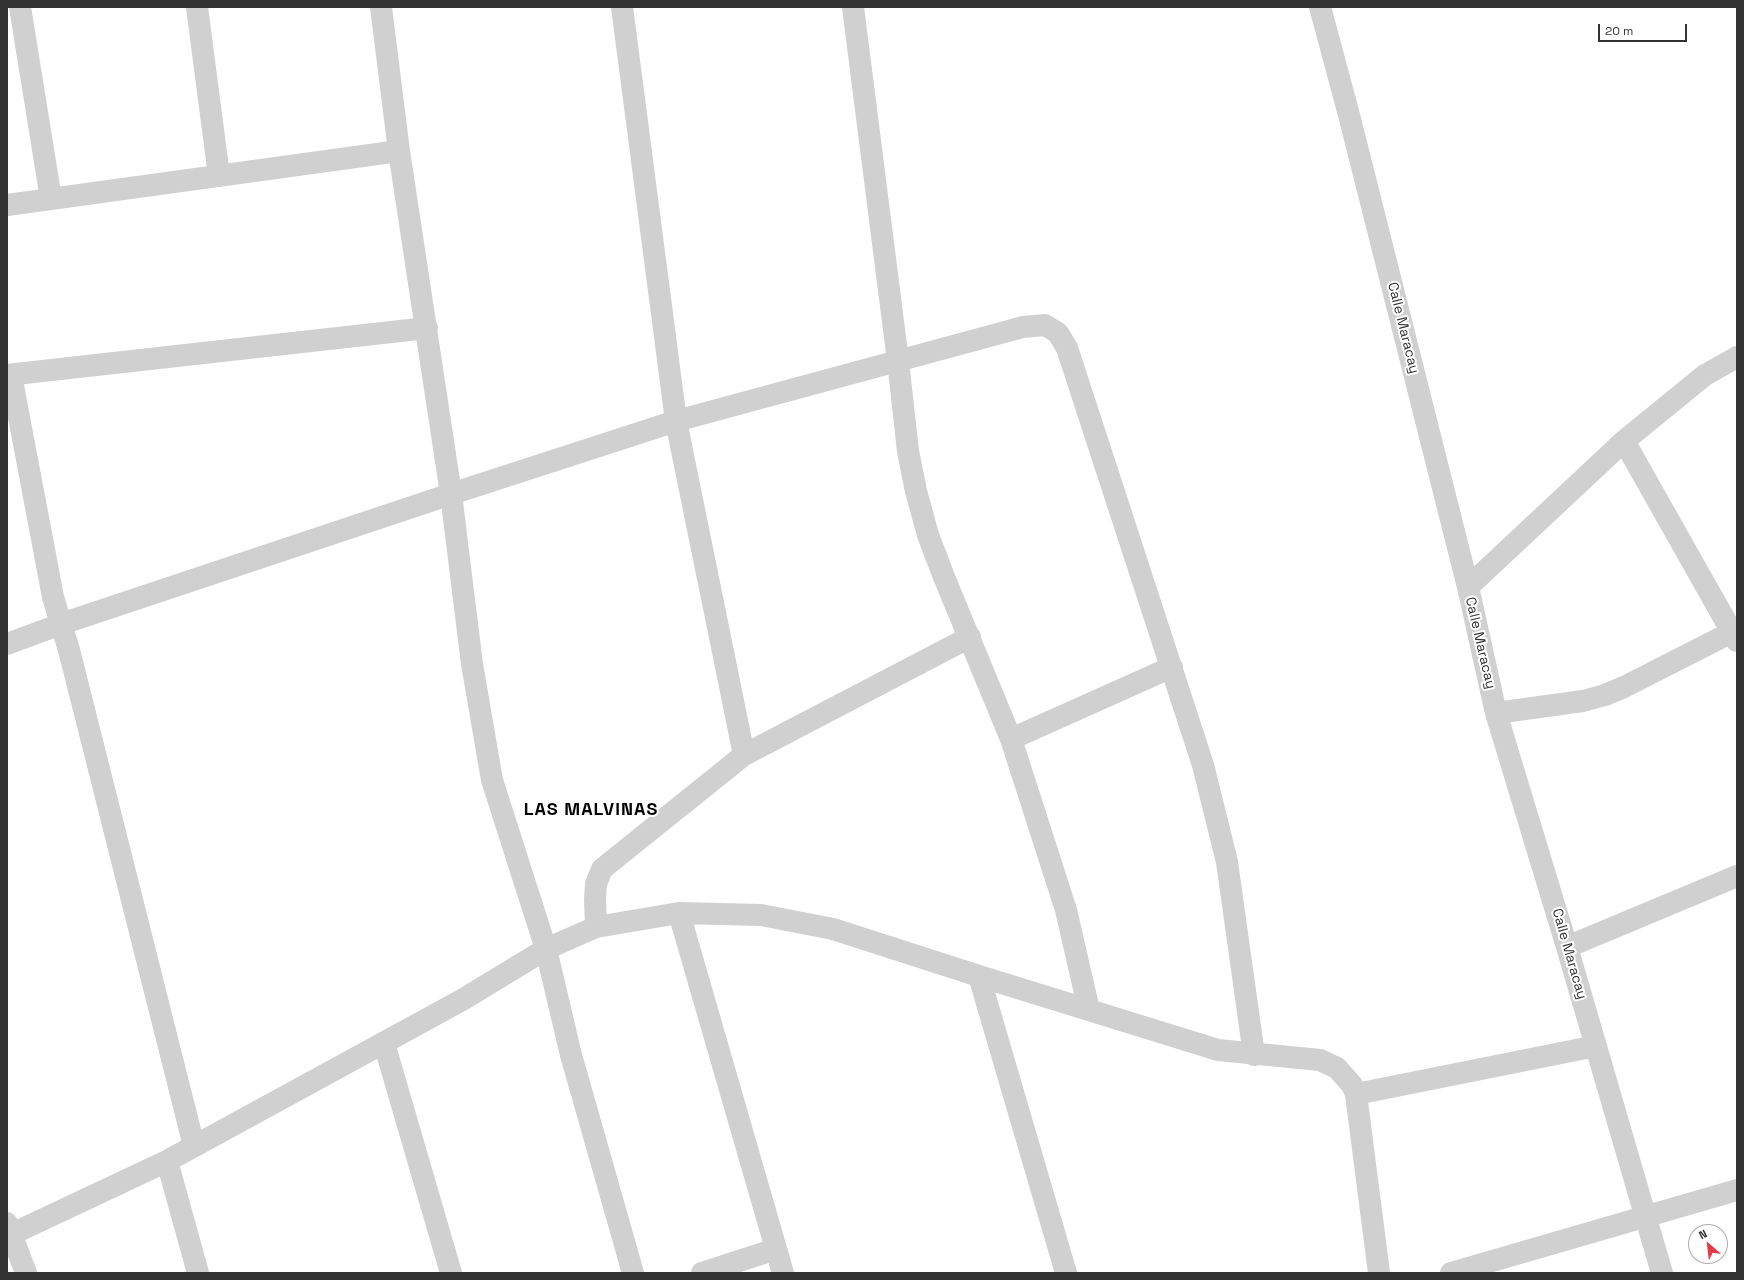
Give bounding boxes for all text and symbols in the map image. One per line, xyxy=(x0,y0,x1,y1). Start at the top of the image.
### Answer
scale bar xyxy=(1600,16,1689,42)
text: 20 m xyxy=(1605,23,1633,39)
street label: Calle Maracay xyxy=(1384,281,1422,375)
street label: Calle Maracay xyxy=(1461,595,1499,691)
district label: LAS MALVINAS xyxy=(524,799,658,821)
street label: Calle Maracay xyxy=(1548,907,1590,1001)
north arrow xyxy=(1688,1224,1728,1264)
text: N xyxy=(1696,1226,1709,1242)

